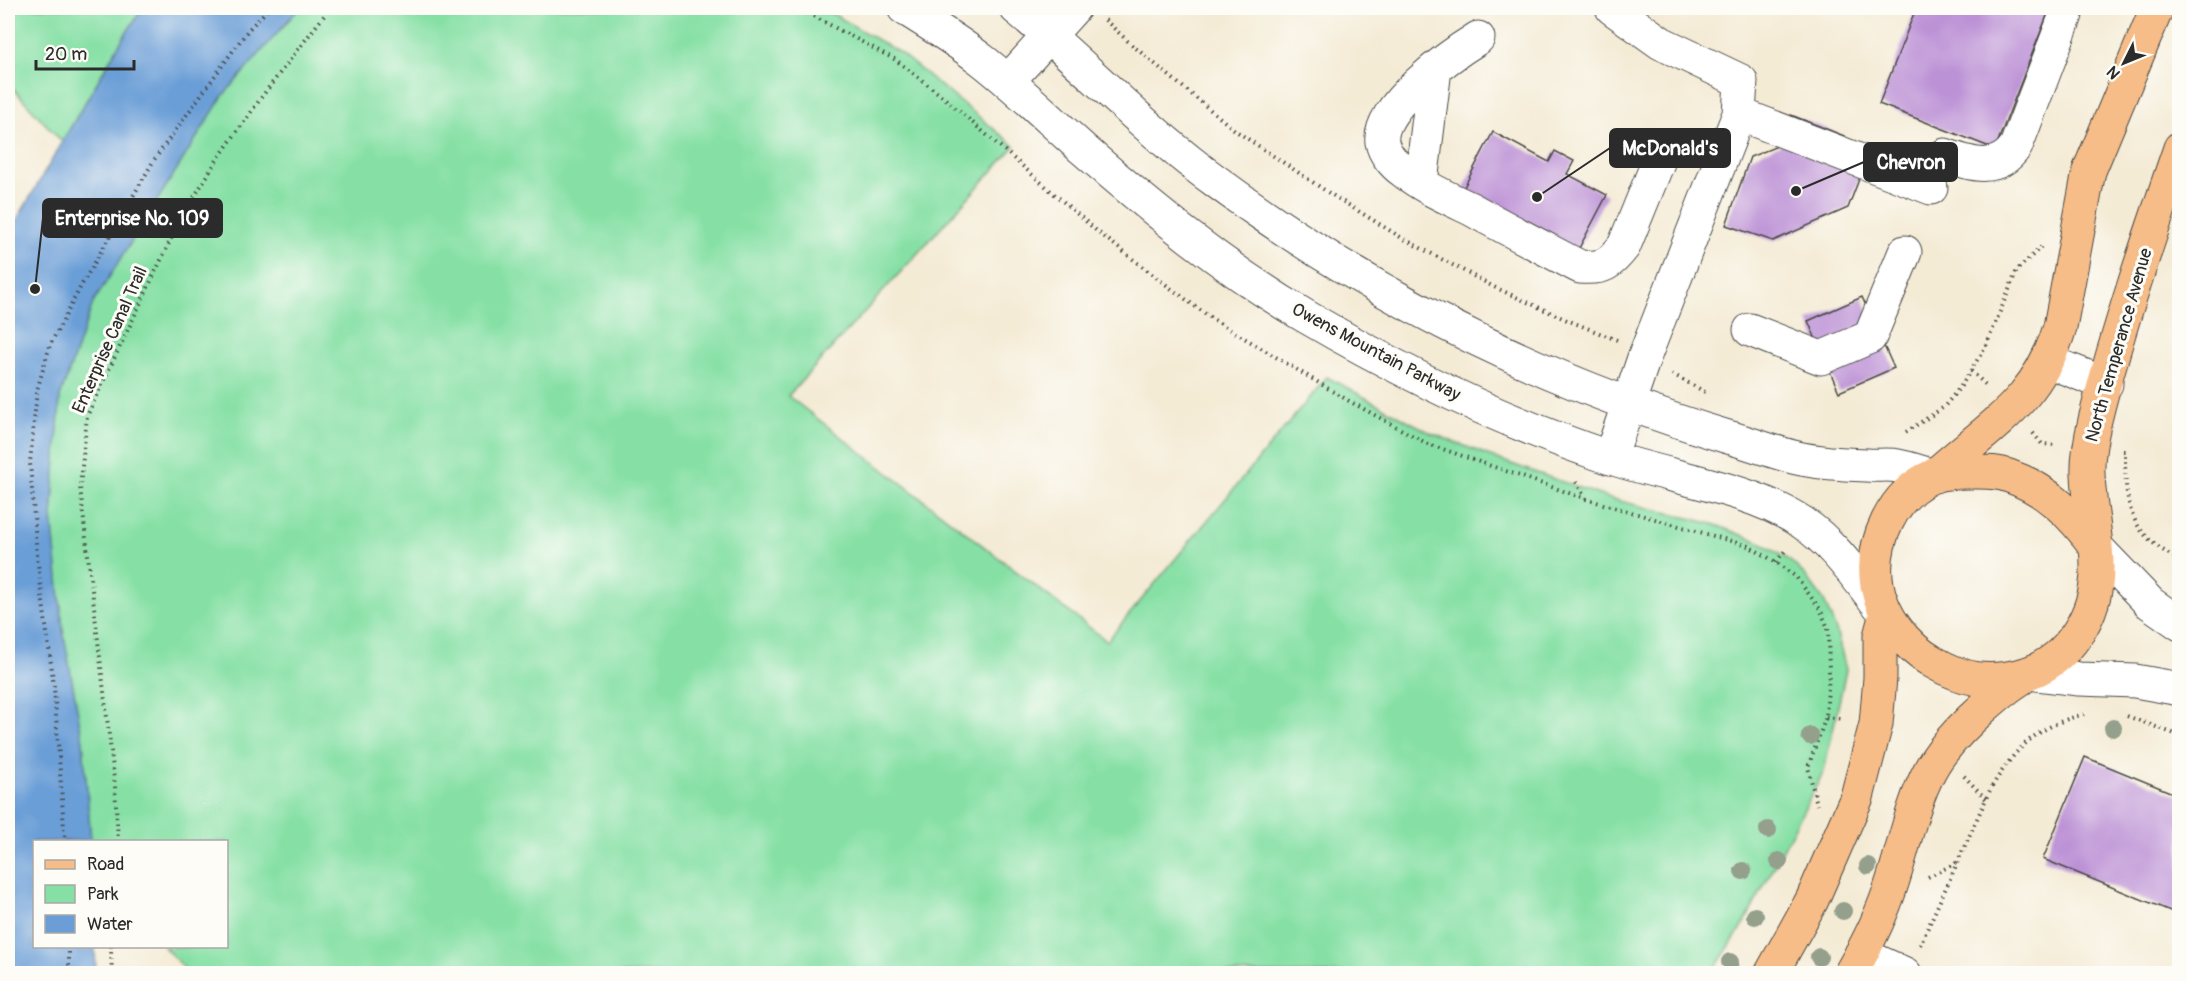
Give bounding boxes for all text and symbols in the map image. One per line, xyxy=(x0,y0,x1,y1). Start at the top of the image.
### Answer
scale bar xyxy=(36,33,134,71)
north arrow xyxy=(2094,33,2154,93)
text: 20 m xyxy=(45,43,87,66)
text: N xyxy=(2103,62,2125,83)
callout: McDonald's xyxy=(1610,129,1730,167)
text: McDonald's xyxy=(1622,136,1718,161)
callout: Chevron xyxy=(1864,143,1957,181)
text: Chevron xyxy=(1876,150,1946,175)
callout: Enterprise No. 109 xyxy=(43,199,222,237)
text: Enterprise No. 109 xyxy=(55,206,209,231)
street label: North Temperance Avenue xyxy=(2080,245,2158,445)
street label: Enterprise Canal Trail xyxy=(67,263,153,417)
street label: Owens Mountain Parkway xyxy=(1288,298,1465,406)
legend xyxy=(33,840,228,948)
text: Road xyxy=(87,853,124,876)
text: Park xyxy=(87,883,119,906)
text: Water xyxy=(87,913,133,936)

